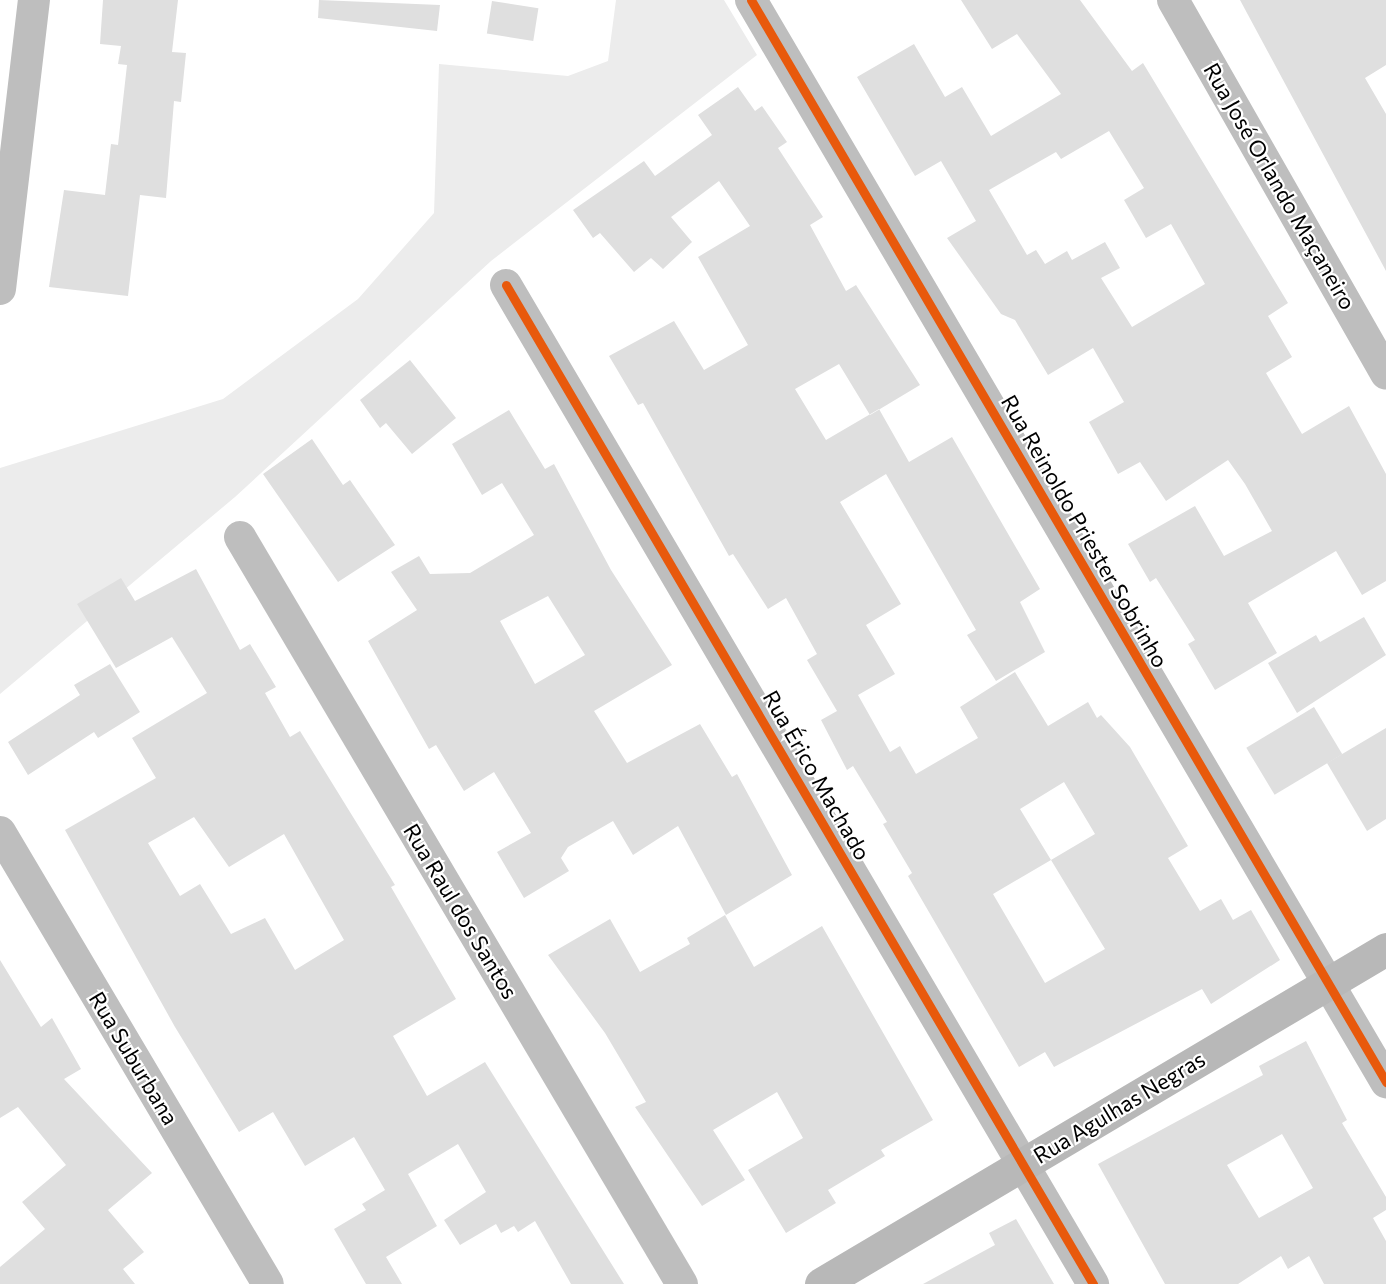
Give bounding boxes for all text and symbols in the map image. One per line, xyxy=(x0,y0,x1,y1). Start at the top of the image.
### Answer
street label: Rua José Orlando Maçaneiro xyxy=(1198,58,1362,314)
street label: Rua Reinoldo Priester Sobrinho xyxy=(996,390,1174,672)
street label: Rua Érico Machado xyxy=(758,685,876,865)
street label: Rua Raul dos Santos xyxy=(398,819,524,1003)
street label: Rua Suburbana xyxy=(84,987,184,1129)
street label: Rua Agulhas Negras xyxy=(1028,1045,1210,1169)

